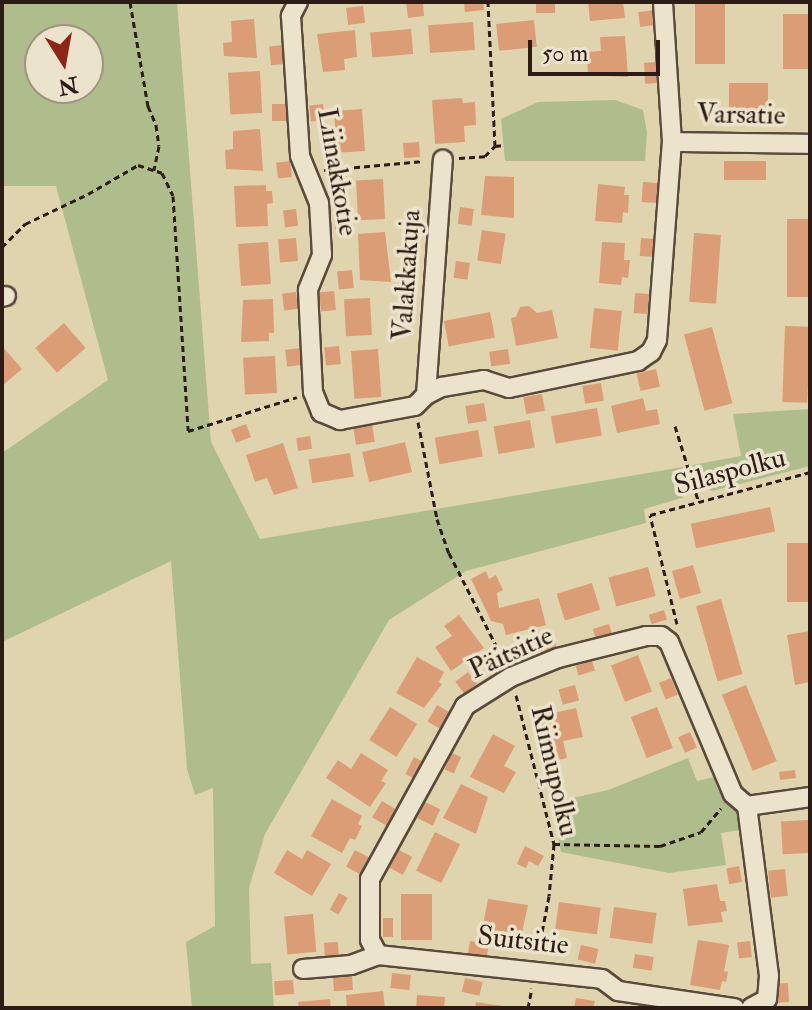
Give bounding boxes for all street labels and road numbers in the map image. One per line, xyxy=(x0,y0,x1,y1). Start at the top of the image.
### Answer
street label: Varsatie xyxy=(696,97,786,133)
street label: Liinakkotie xyxy=(309,106,365,238)
street label: Valakkakuja xyxy=(386,208,428,342)
street label: Silaspolku xyxy=(671,441,789,503)
street label: Päitsitie xyxy=(463,619,559,687)
street label: Riimupolku xyxy=(523,702,585,840)
street label: Suitsitie xyxy=(476,920,570,962)

